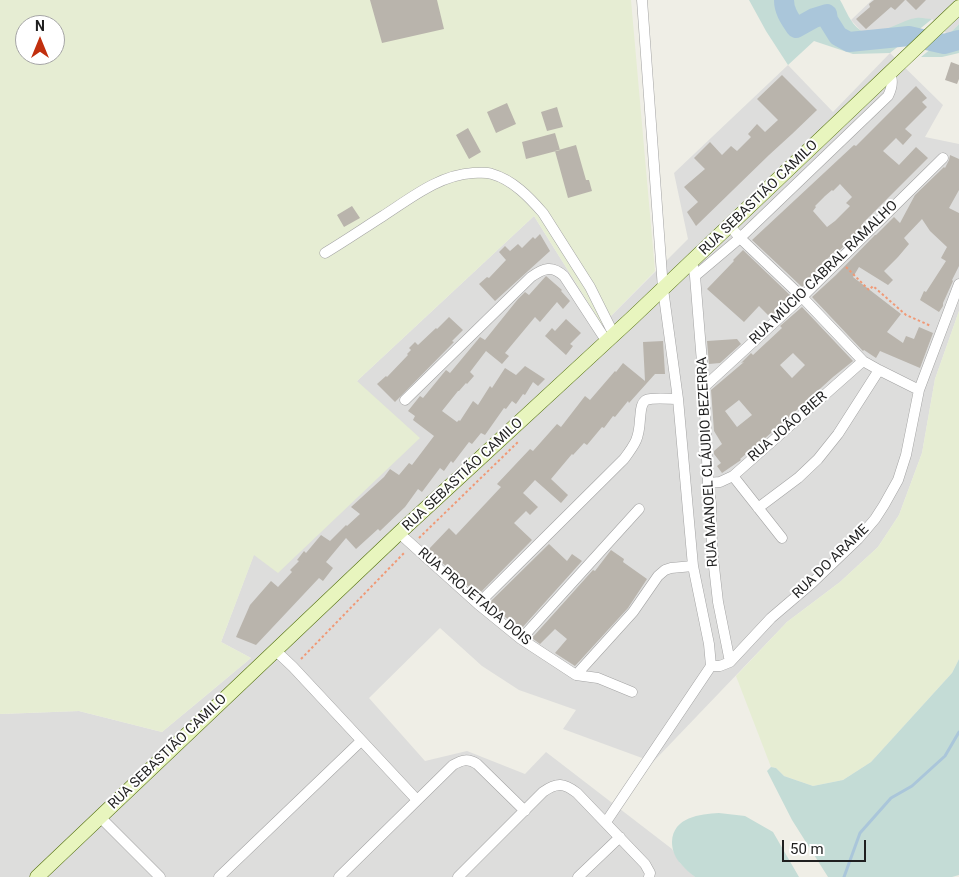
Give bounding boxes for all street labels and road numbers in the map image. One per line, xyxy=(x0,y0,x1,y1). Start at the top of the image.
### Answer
street label: RUA SEBASTIÃO CAMILO xyxy=(696,137,822,259)
street label: RUA MÚCIO CABRAL RAMALHO xyxy=(746,198,902,348)
street label: RUA MANOEL CLÁUDIO BEZERRA xyxy=(694,356,722,568)
street label: RUA JOÃO BIER xyxy=(745,388,831,466)
street label: RUA SEBASTIÃO CAMILO xyxy=(399,415,527,535)
street label: RUA DO ARAME xyxy=(789,521,873,603)
street label: RUA PROJETADA DOIS xyxy=(414,545,534,649)
street label: RUA SEBASTIÃO CAMILO xyxy=(105,691,231,813)

